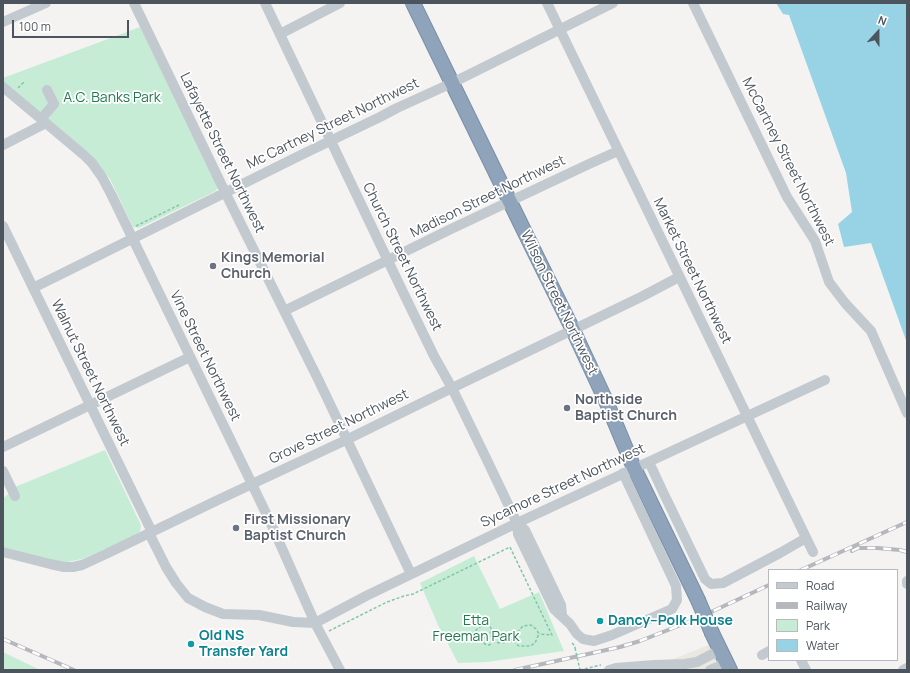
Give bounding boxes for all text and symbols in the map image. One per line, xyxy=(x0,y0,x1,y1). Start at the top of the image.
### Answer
scale bar xyxy=(14,12,131,38)
north arrow xyxy=(858,12,898,52)
text: N xyxy=(876,12,889,29)
text: 100 m xyxy=(19,18,51,35)
street label: Lafayette Street Northwest xyxy=(176,70,268,236)
street label: Mc Cartney Street Northwest xyxy=(244,75,422,173)
street label: McCartney Street Northwest xyxy=(738,75,838,249)
park label: A.C. Banks Park xyxy=(63,90,161,106)
street label: Madison Street Northwest xyxy=(408,152,568,242)
street label: Church Street Northwest xyxy=(359,180,445,334)
street label: Market Street Northwest xyxy=(649,195,735,347)
street label: Wilson Street Northwest xyxy=(517,228,601,378)
place label: Kings Memorial Church xyxy=(221,250,325,282)
marker: Kings Memorial Church xyxy=(208,261,218,271)
street label: Vine Street Northwest xyxy=(166,288,244,424)
street label: Walnut Street Northwest xyxy=(47,297,133,449)
street label: Grove Street Northwest xyxy=(267,386,411,468)
place label: Northside Baptist Church xyxy=(575,392,677,424)
marker: Northside Baptist Church xyxy=(562,403,572,413)
street label: Sycamore Street Northwest xyxy=(478,440,648,532)
place label: First Missionary Baptist Church xyxy=(244,512,351,544)
marker: First Missionary Baptist Church xyxy=(231,523,241,533)
legend xyxy=(768,569,898,661)
text: Road xyxy=(806,577,834,594)
text: Railway xyxy=(806,597,847,614)
park label: Etta Freeman Park xyxy=(433,613,519,646)
place label: Dancy–Polk House xyxy=(608,613,733,629)
marker: Dancy–Polk House xyxy=(595,616,605,626)
text: Park xyxy=(806,617,830,634)
place label: Old NS Transfer Yard xyxy=(199,628,288,660)
text: Water xyxy=(806,637,839,654)
marker: Old NS Transfer Yard xyxy=(186,639,196,649)

